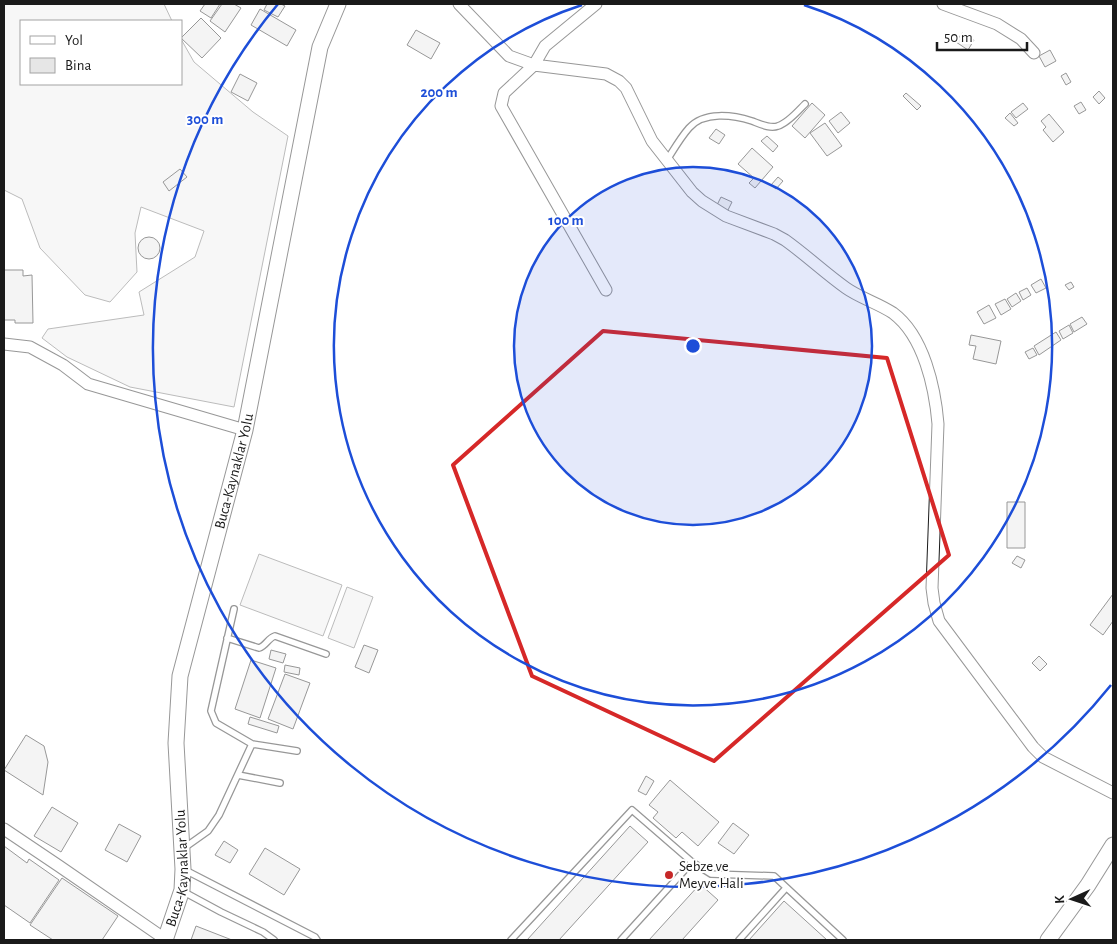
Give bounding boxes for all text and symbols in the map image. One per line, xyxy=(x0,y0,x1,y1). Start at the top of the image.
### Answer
legend xyxy=(20,20,182,85)
scale bar xyxy=(937,20,1027,52)
text: 50 m xyxy=(944,30,973,45)
text: Yol xyxy=(65,33,83,48)
text: Bina xyxy=(65,58,91,73)
text: 200 m xyxy=(420,85,458,100)
text: 300 m xyxy=(187,112,223,127)
text: 100 m xyxy=(548,213,584,228)
centre of rings xyxy=(684,337,702,355)
street label: Buca-Kaynaklar Yolu xyxy=(212,412,256,530)
street label: Buca-Kaynaklar Yolu xyxy=(163,809,191,929)
place label: Sebze ve Meyve Hali xyxy=(679,859,744,891)
marker: Sebze ve Meyve Hali xyxy=(663,869,675,881)
north arrow xyxy=(1047,874,1097,924)
text: K xyxy=(1053,894,1067,904)

